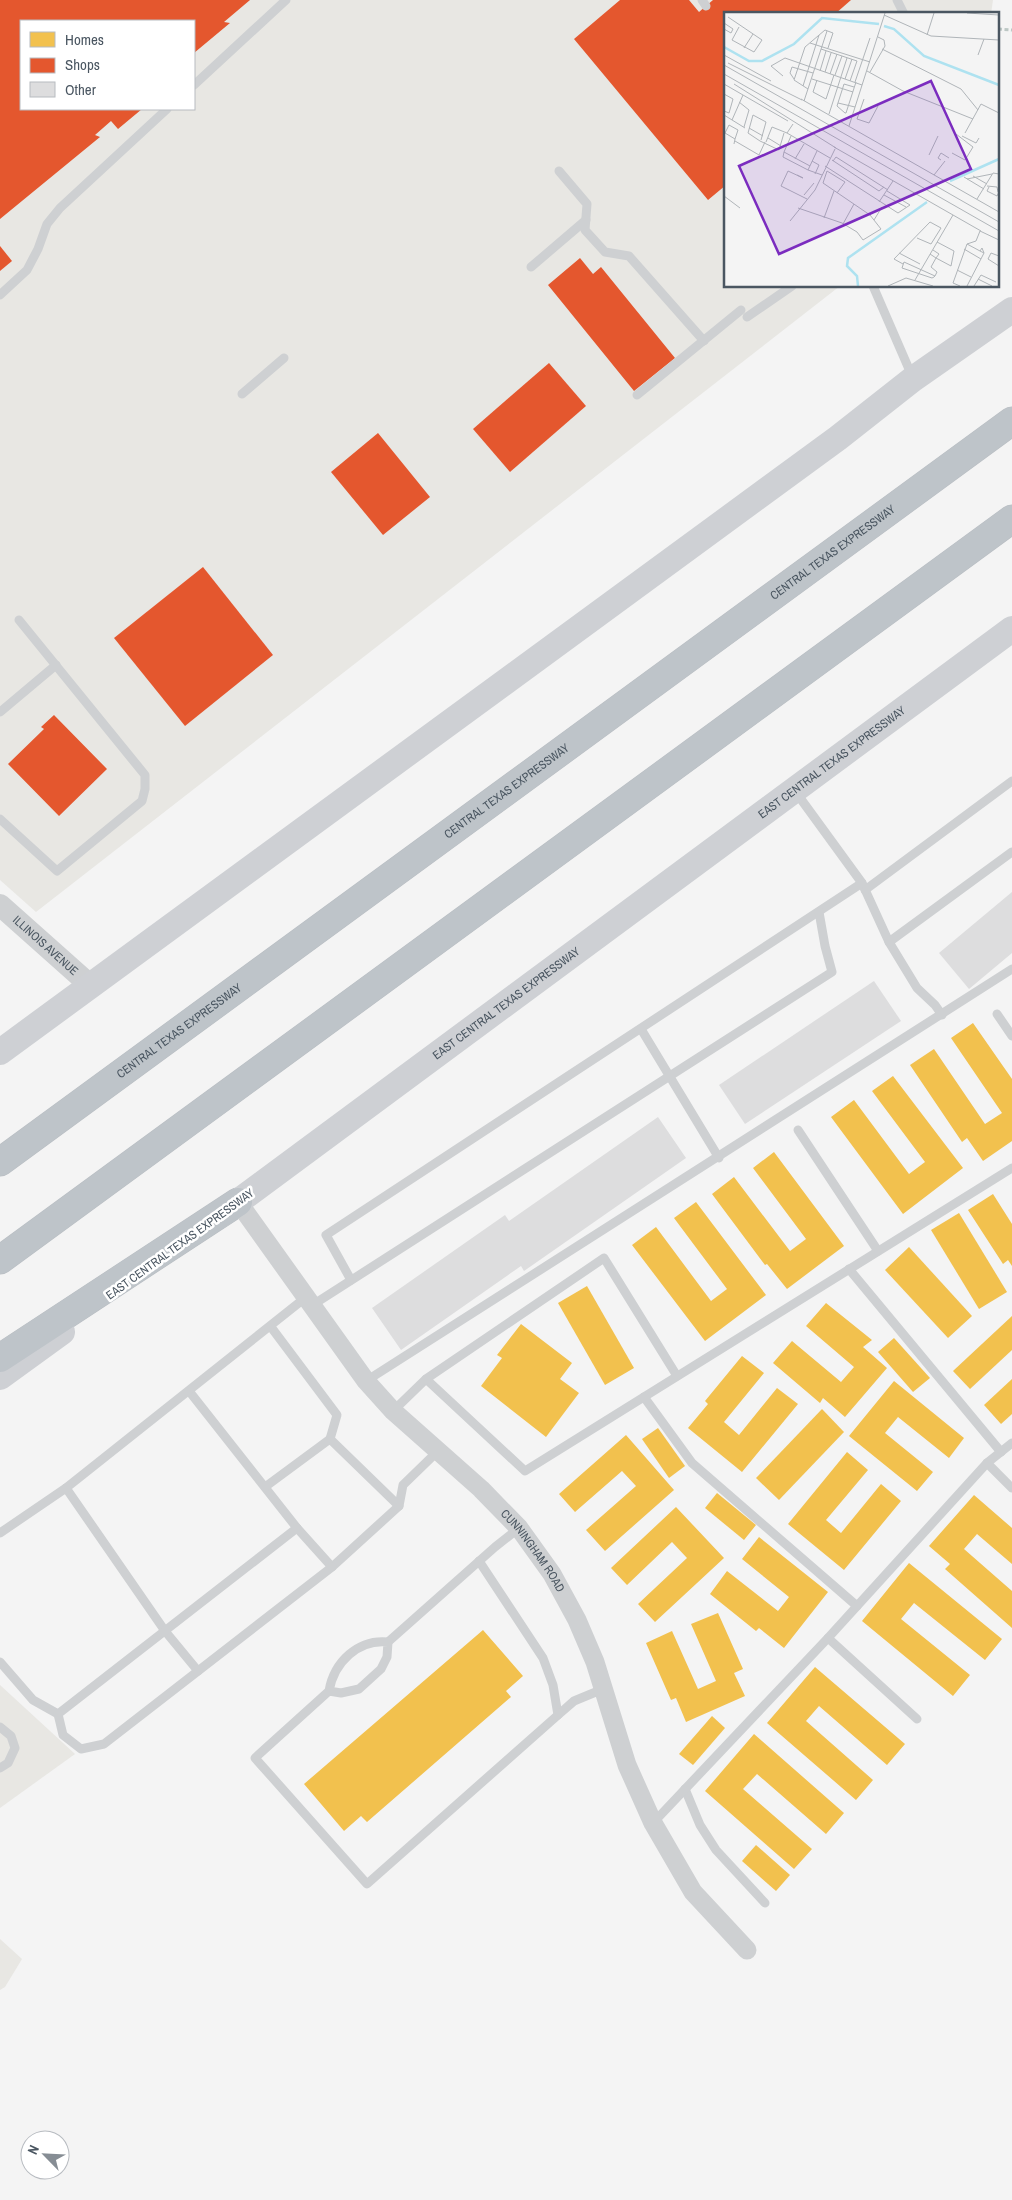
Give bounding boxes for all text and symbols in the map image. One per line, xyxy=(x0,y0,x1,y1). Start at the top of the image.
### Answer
inset map xyxy=(724,12,1000,288)
legend xyxy=(20,20,195,110)
text: Homes xyxy=(65,29,104,50)
text: Shops xyxy=(65,54,100,75)
text: Other xyxy=(65,79,96,100)
street label: CENTRAL TEXAS EXPRESSWAY xyxy=(767,501,899,603)
street label: EAST CENTRAL TEXAS EXPRESSWAY xyxy=(755,702,909,822)
street label: CENTRAL TEXAS EXPRESSWAY xyxy=(441,740,573,842)
street label: ILLINOIS AVENUE xyxy=(9,912,82,979)
street label: EAST CENTRAL TEXAS EXPRESSWAY xyxy=(429,943,583,1063)
street label: CENTRAL TEXAS EXPRESSWAY xyxy=(113,979,245,1082)
street label: EAST CENTRAL TEXAS EXPRESSWAY xyxy=(103,1185,258,1303)
street label: CUNNINGHAM ROAD xyxy=(497,1506,568,1595)
north arrow xyxy=(20,2130,70,2180)
text: N xyxy=(23,2142,43,2157)

